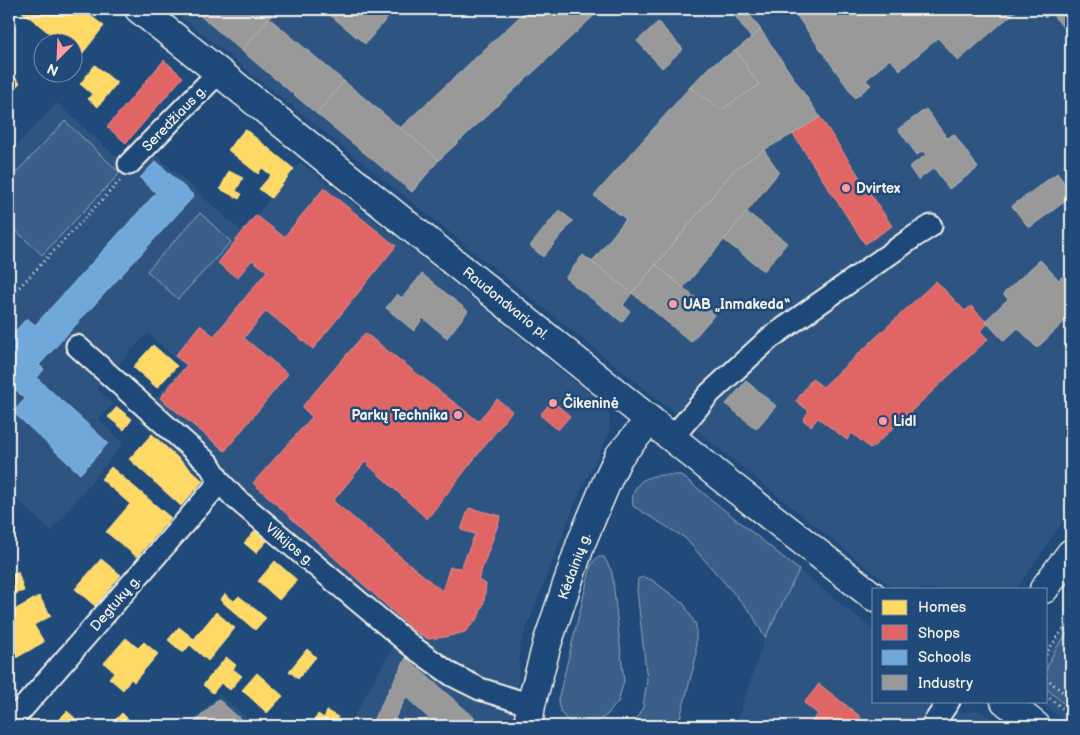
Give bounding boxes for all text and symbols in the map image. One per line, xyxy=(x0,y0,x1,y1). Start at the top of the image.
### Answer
north arrow xyxy=(32,32,82,82)
text: N xyxy=(45,60,61,79)
street label: Seredžiaus g. xyxy=(139,82,210,155)
place label: Dvirtex xyxy=(856,180,901,197)
marker: Dvirtex xyxy=(840,182,852,194)
street label: Raudondvario pl. xyxy=(459,263,552,344)
place label: UAB „Inmakeda“ xyxy=(683,296,791,313)
marker: UAB „Inmakeda“ xyxy=(667,298,679,310)
place label: Čikeninė xyxy=(563,393,619,412)
marker: Čikeninė xyxy=(547,397,559,409)
place label: Parkų Technika xyxy=(351,407,448,424)
marker: Parkų Technika xyxy=(452,409,464,421)
place label: Lidl xyxy=(893,413,916,430)
marker: Lidl xyxy=(877,415,889,427)
street label: Vilkijos g. xyxy=(262,519,318,570)
street label: Kėdainių g. xyxy=(555,530,594,602)
street label: Degtukų g. xyxy=(87,572,144,635)
legend xyxy=(872,588,1048,702)
text: Homes xyxy=(918,598,967,617)
text: Shops xyxy=(918,624,961,643)
text: Schools xyxy=(918,648,972,667)
text: Industry xyxy=(918,674,973,693)

